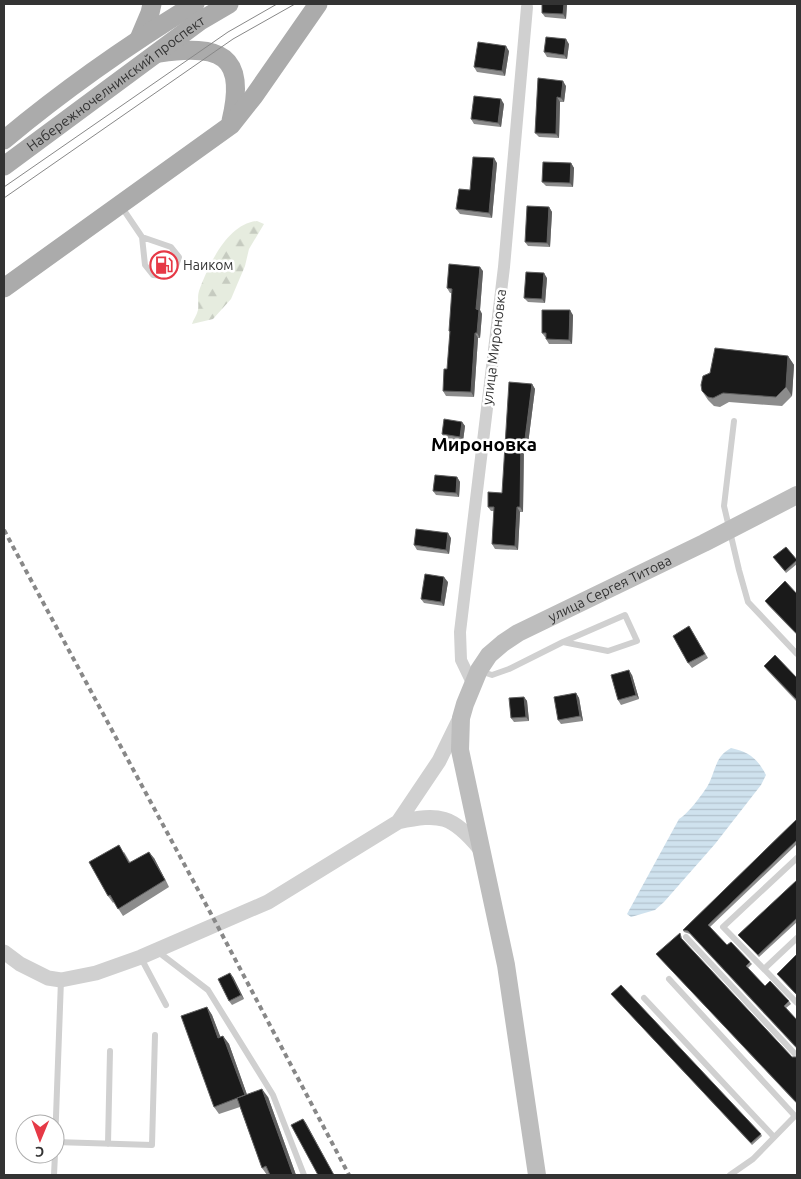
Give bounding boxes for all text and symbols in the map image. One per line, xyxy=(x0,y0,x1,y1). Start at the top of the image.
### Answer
street label: Набережночелнинский проспект xyxy=(24,12,207,154)
fuel station icon: Наиком xyxy=(149,250,179,280)
place label: Наиком xyxy=(183,257,234,273)
street label: улица Мироновка xyxy=(479,288,509,406)
district label: Мироновка xyxy=(431,433,537,455)
street label: улица Сергея Титова xyxy=(546,552,674,625)
north arrow xyxy=(15,1114,65,1164)
text: С xyxy=(35,1144,44,1160)

